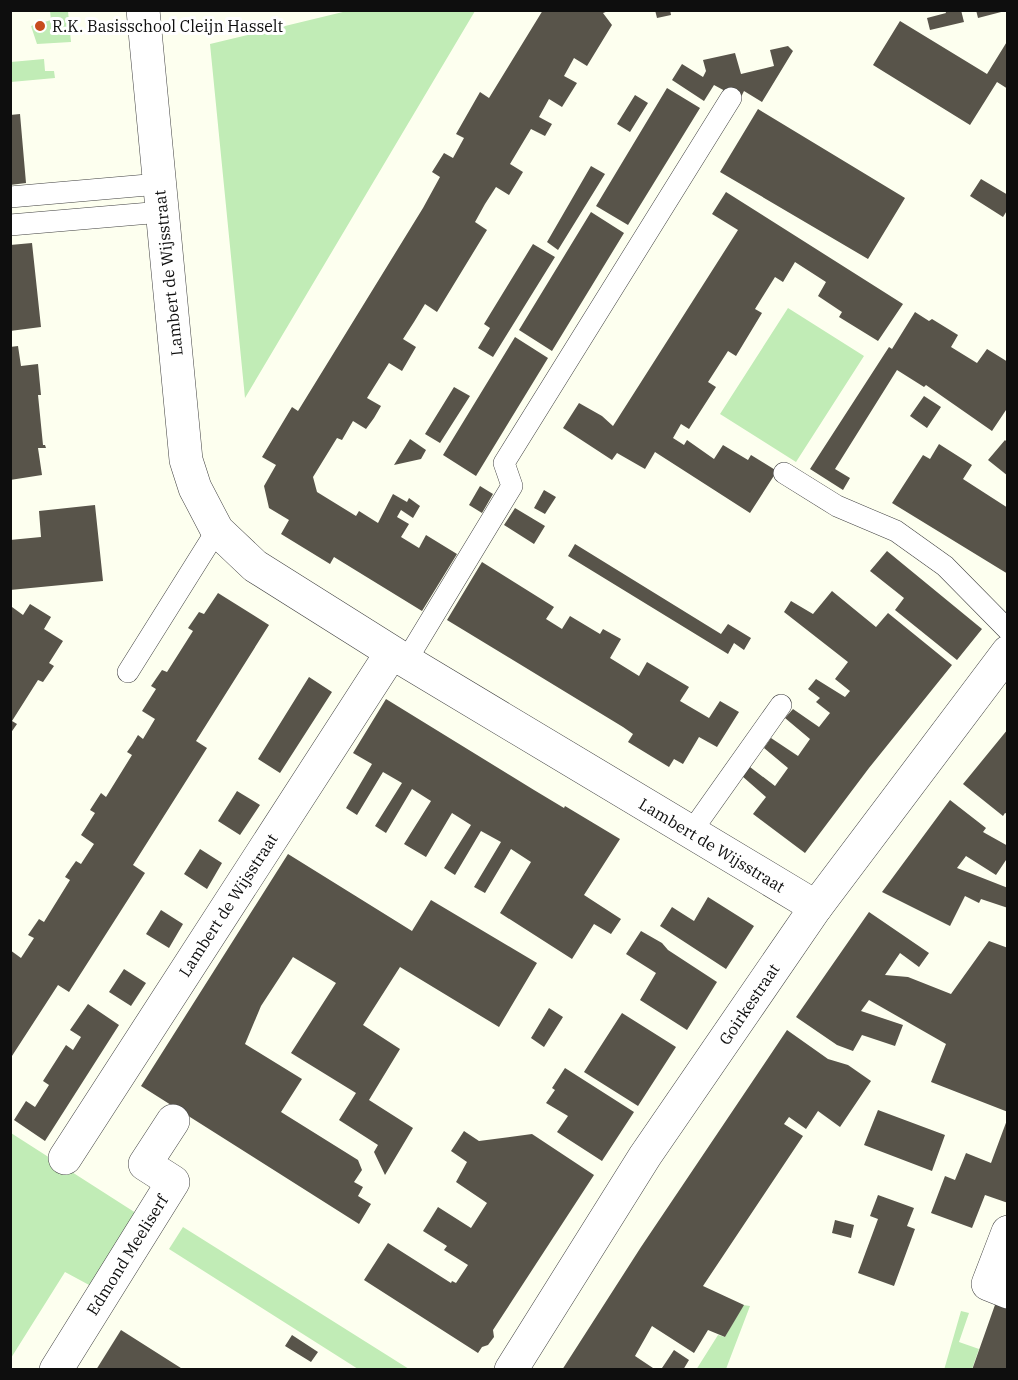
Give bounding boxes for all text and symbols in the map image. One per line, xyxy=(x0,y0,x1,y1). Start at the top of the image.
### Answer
place label: R.K. Basisschool Cleijn Hasselt xyxy=(52,16,284,36)
marker: R.K. Basisschool Cleijn Hasselt xyxy=(33,19,47,33)
street label: Lambert de Wijsstraat xyxy=(149,189,187,357)
street label: Lambert de Wijsstraat xyxy=(635,794,789,897)
street label: Lambert de Wijsstraat xyxy=(174,829,282,980)
street label: Goirkestraat xyxy=(714,959,784,1048)
street label: Edmond Meeliserf xyxy=(82,1190,173,1319)

